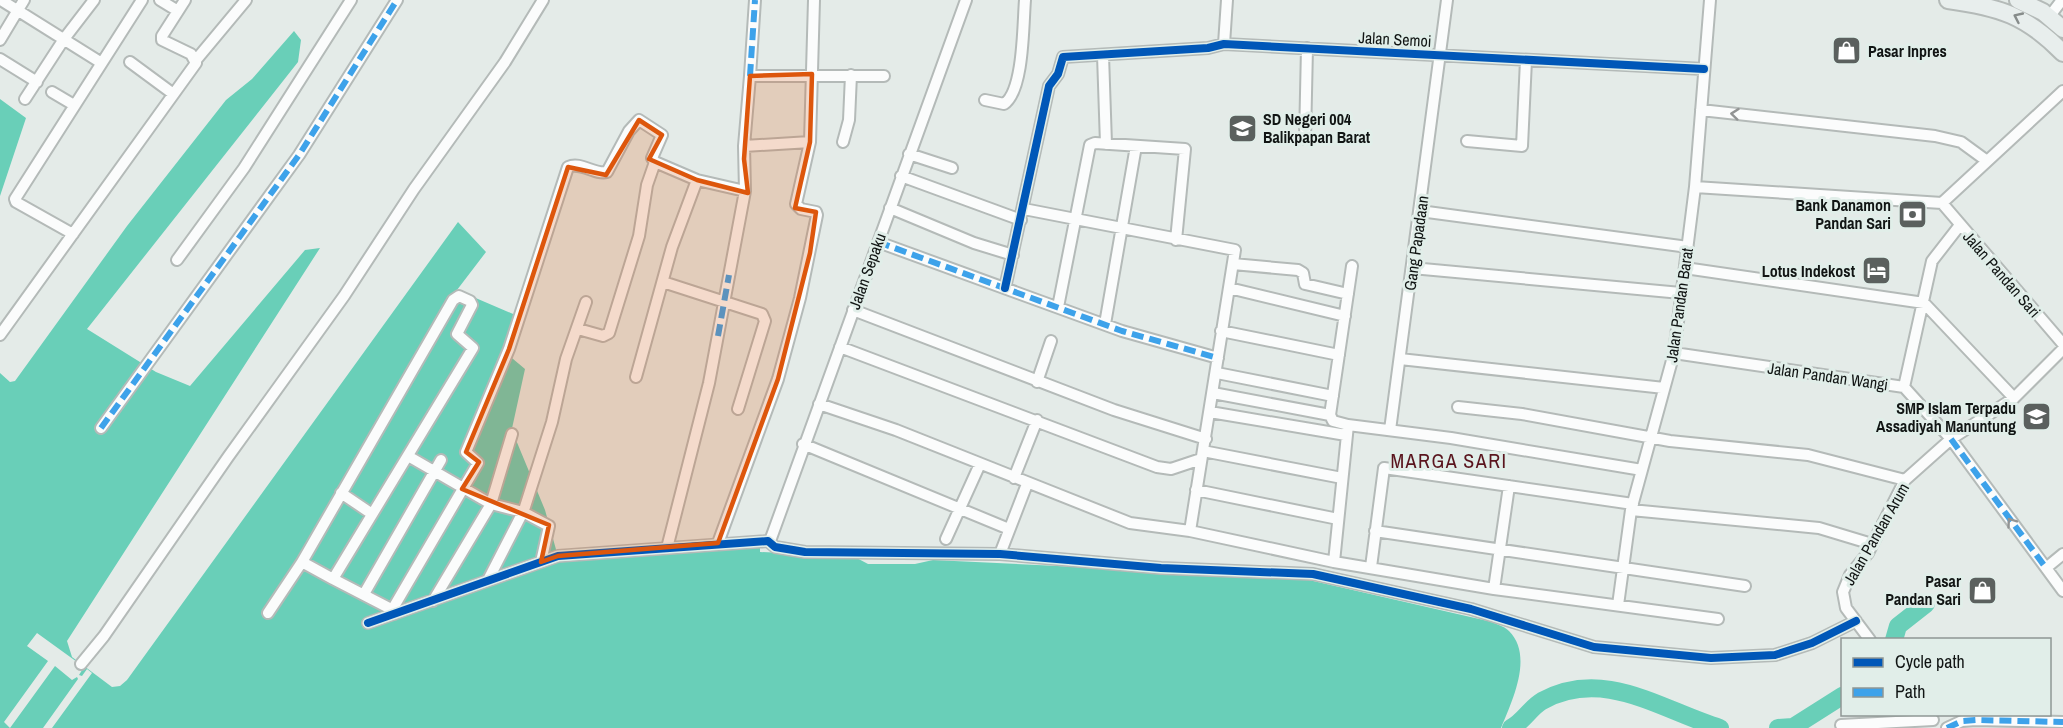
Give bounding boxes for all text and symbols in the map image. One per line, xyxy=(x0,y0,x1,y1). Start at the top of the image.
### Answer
one-way arrow xyxy=(2013,12,2024,24)
street label: Jalan Semoi xyxy=(1358,26,1432,52)
shop icon: Pasar Inpres xyxy=(1831,35,1863,67)
place label: Pasar Inpres xyxy=(1868,40,1947,62)
place label: SD Negeri 004 Balikpapan Barat xyxy=(1263,108,1371,148)
one-way arrow xyxy=(1731,108,1740,121)
school or university icon: SD Negeri 004 Balikpapan Barat xyxy=(1226,112,1258,144)
street label: Gang Papadaan xyxy=(1398,194,1434,292)
place label: Bank Danamon Pandan Sari xyxy=(1795,194,1891,234)
bank icon: Bank Danamon Pandan Sari xyxy=(1896,198,1928,230)
street label: Jalan Pandan Sari xyxy=(1958,226,2046,322)
street label: Jalan Sepaku xyxy=(843,230,891,312)
street label: Jalan Pandan Barat xyxy=(1660,246,1698,364)
hotel icon: Lotus Indekost xyxy=(1860,255,1892,287)
place label: Lotus Indekost xyxy=(1762,260,1856,282)
street label: Jalan Pandan Wangi xyxy=(1766,357,1890,395)
place label: SMP Islam Terpadu Assadiyah Manuntung xyxy=(1876,397,2016,437)
school or university icon: SMP Islam Terpadu Assadiyah Manuntung xyxy=(2021,401,2053,433)
district label: MARGA SARI xyxy=(1390,447,1508,474)
street label: Jalan Pandan Arum xyxy=(1838,479,1914,589)
one-way arrow xyxy=(2007,517,2018,528)
place label: Pasar Pandan Sari xyxy=(1885,570,1962,610)
shop icon: Pasar Pandan Sari xyxy=(1966,574,1998,606)
legend xyxy=(1841,638,2051,716)
text: Cycle path xyxy=(1895,649,1965,674)
text: Path xyxy=(1895,679,1925,704)

